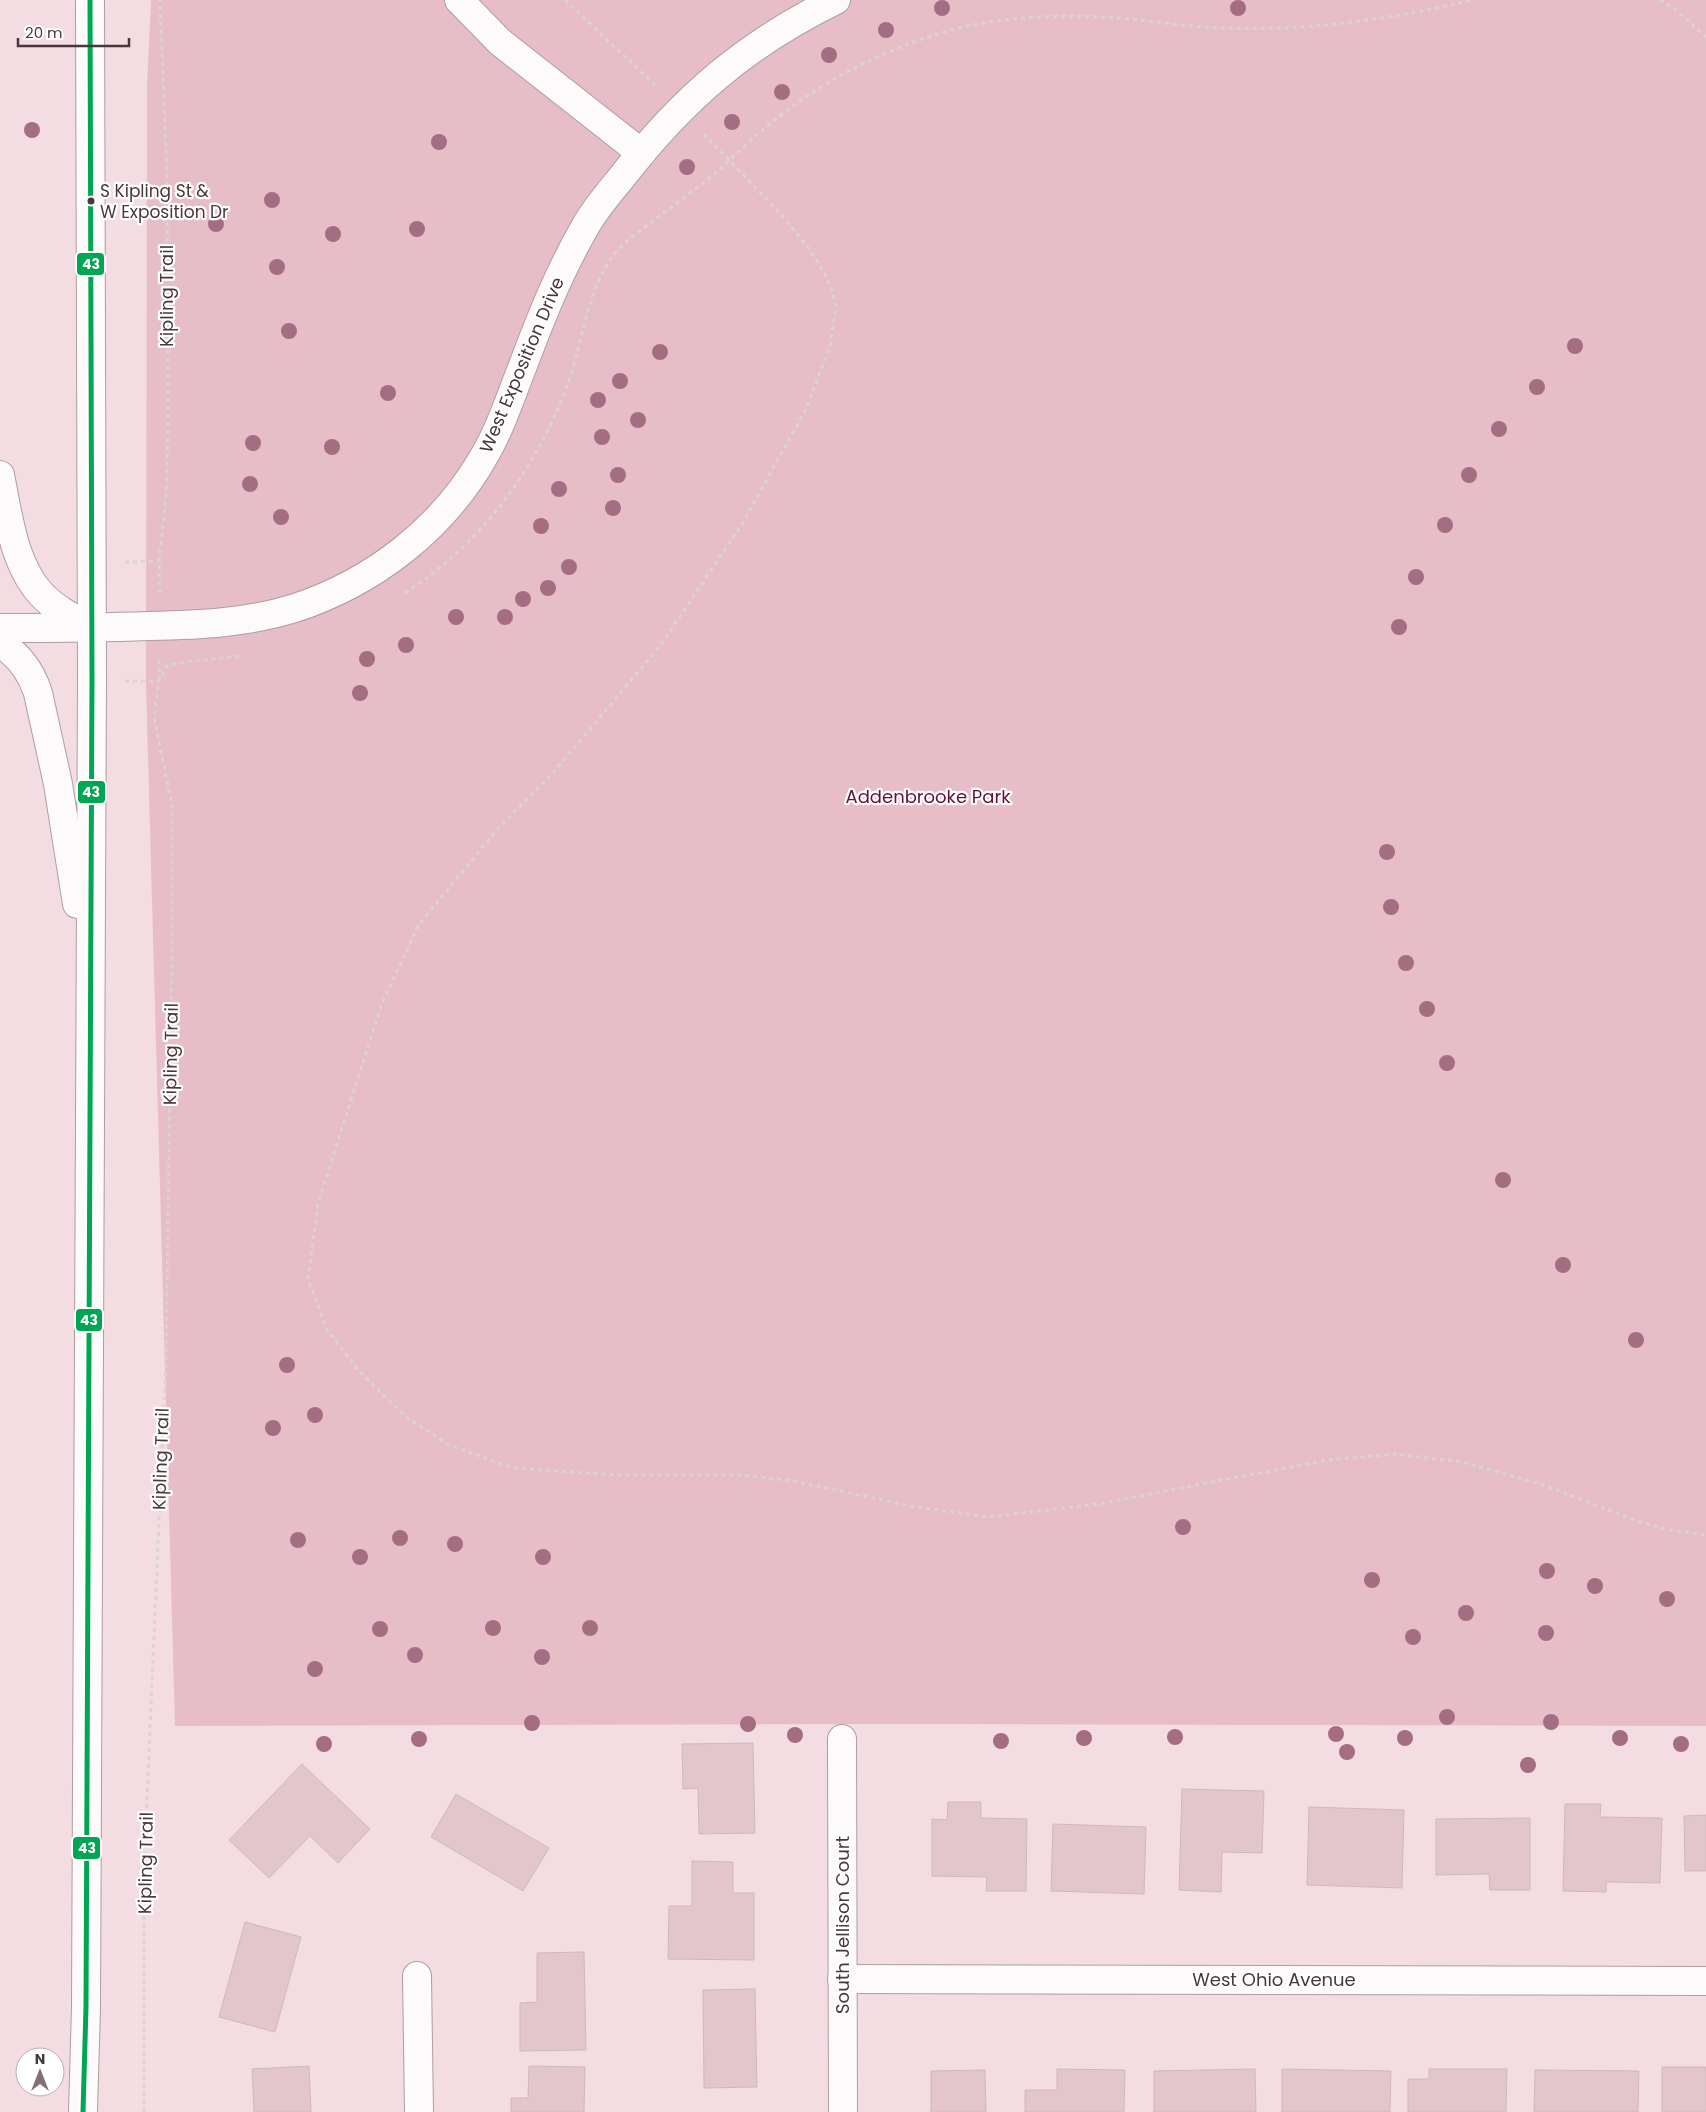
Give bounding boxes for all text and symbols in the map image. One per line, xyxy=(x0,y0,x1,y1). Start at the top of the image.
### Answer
scale bar xyxy=(18,15,129,47)
text: 20 m xyxy=(25,22,63,43)
place label: S Kipling St & W Exposition Dr xyxy=(100,179,228,224)
marker: S Kipling St & W Exposition Dr xyxy=(86,196,96,206)
street label: Kipling Trail xyxy=(154,245,179,347)
line badge: 43 xyxy=(76,252,105,276)
text: 43 xyxy=(82,254,100,274)
street label: West Exposition Drive xyxy=(473,273,570,457)
line badge: 43 xyxy=(77,780,106,804)
text: 43 xyxy=(82,782,100,802)
park label: Addenbrooke Park xyxy=(846,784,1011,809)
street label: Kipling Trail xyxy=(157,1003,184,1105)
line badge: 43 xyxy=(75,1308,103,1332)
text: 43 xyxy=(80,1310,98,1330)
street label: Kipling Trail xyxy=(146,1407,175,1510)
street label: Kipling Trail xyxy=(132,1812,159,1914)
line badge: 43 xyxy=(72,1836,101,1860)
street label: South Jellison Court xyxy=(830,1836,855,2014)
text: 43 xyxy=(78,1838,96,1858)
street label: West Ohio Avenue xyxy=(1192,1967,1356,1992)
north arrow xyxy=(15,2047,65,2097)
text: N xyxy=(35,2049,45,2069)

